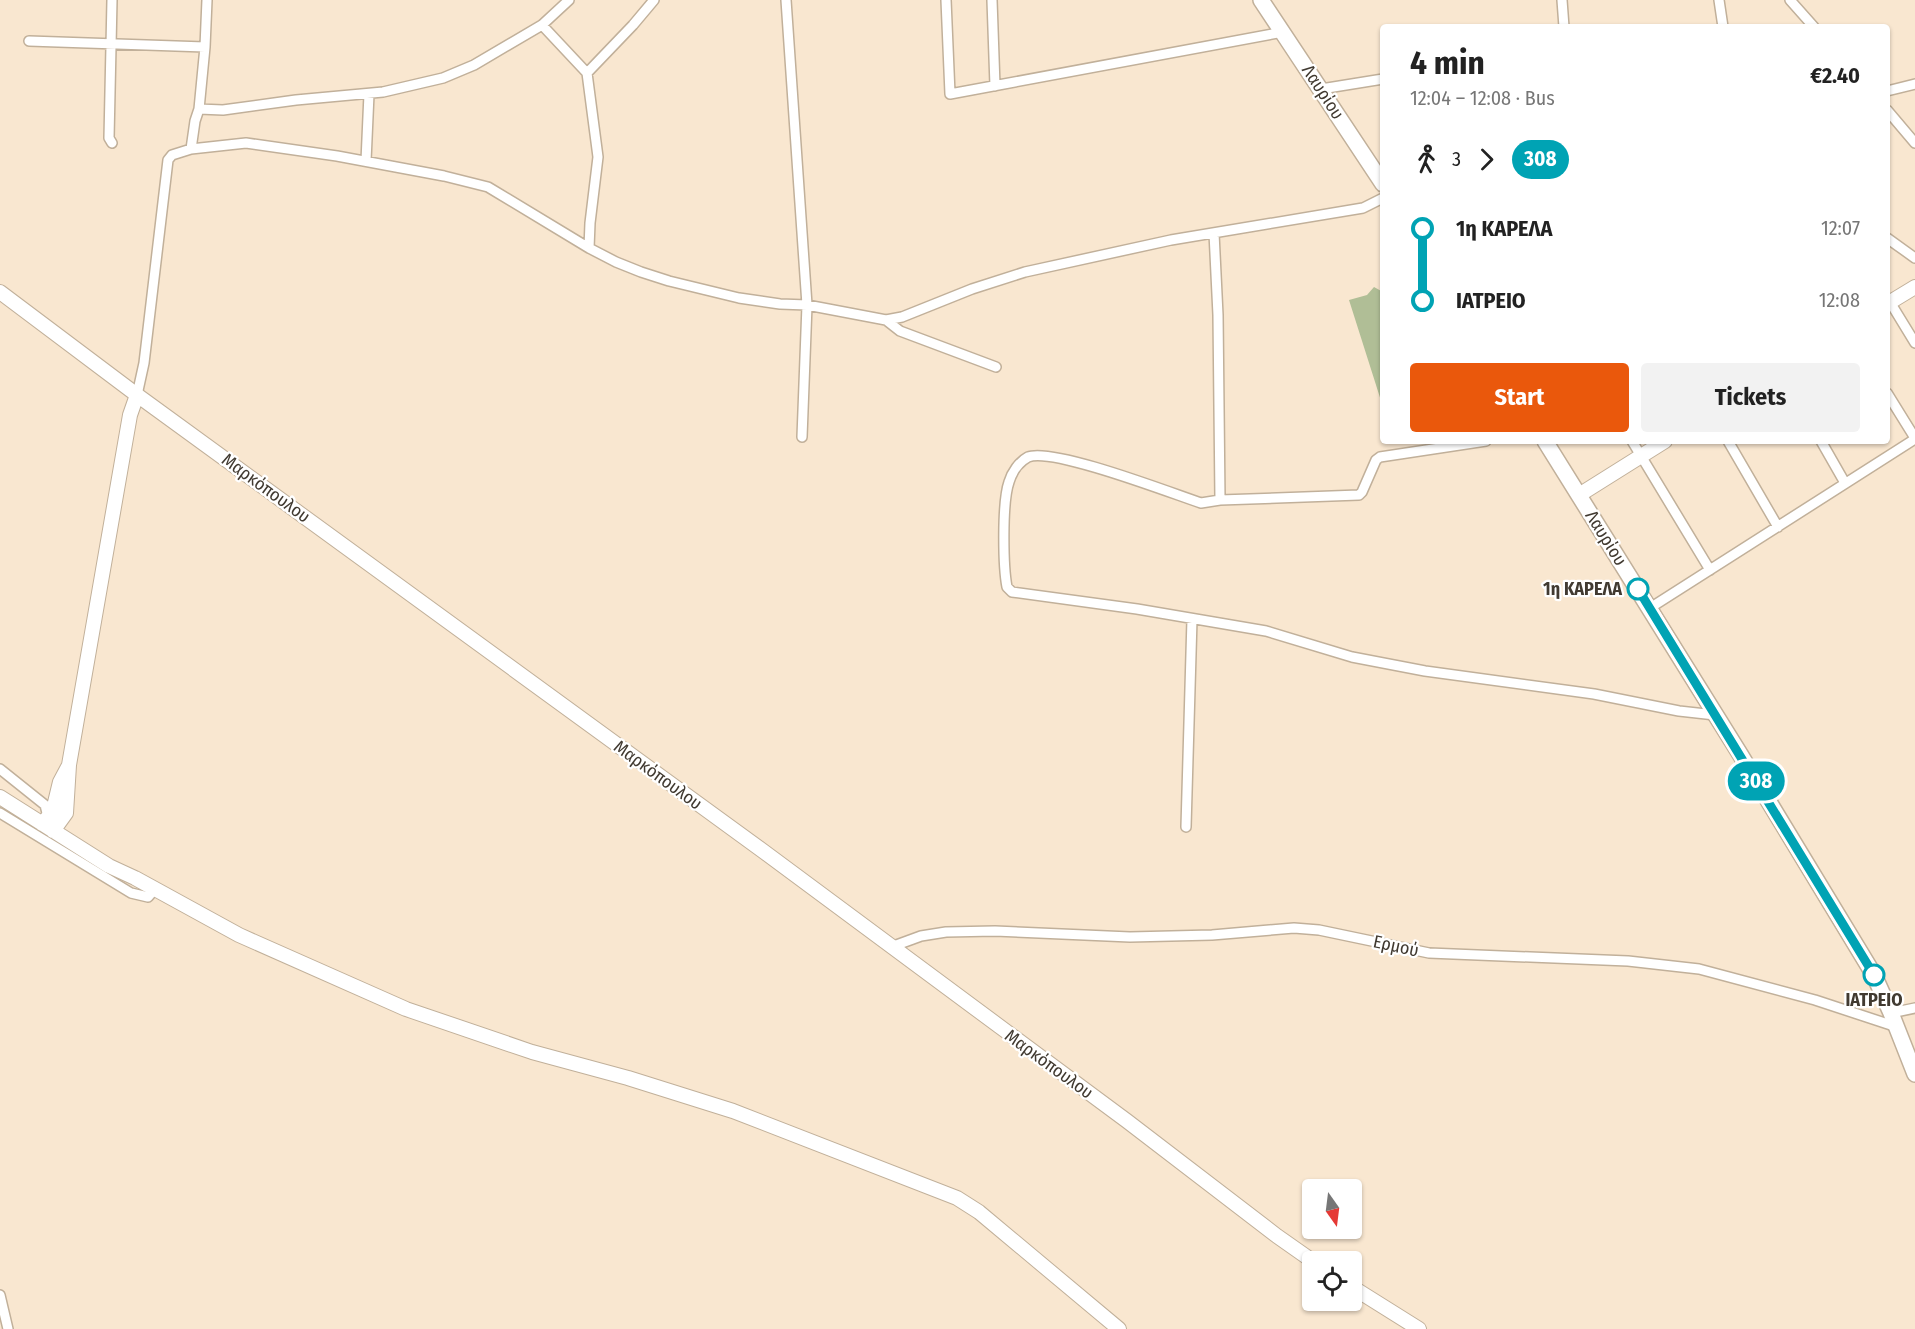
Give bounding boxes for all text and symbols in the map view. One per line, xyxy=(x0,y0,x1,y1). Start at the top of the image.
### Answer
text: 4 min xyxy=(1410,43,1485,83)
street label: Λαυρίου xyxy=(1297,60,1349,124)
text: €2.40 xyxy=(1810,62,1860,89)
text: 12:04 – 12:08 · Bus xyxy=(1410,86,1555,110)
icon: walk xyxy=(1410,143,1443,176)
icon: forward xyxy=(1470,143,1503,176)
text: 308 xyxy=(1524,146,1557,172)
text: 3 xyxy=(1452,147,1461,171)
text: 1η ΚΑΡΕΛΑ xyxy=(1456,215,1552,242)
text: 12:07 xyxy=(1821,216,1860,240)
text: ΙΑΤΡΕΙΟ xyxy=(1456,287,1526,314)
text: 12:08 xyxy=(1819,288,1860,312)
button: Start xyxy=(1410,363,1629,432)
button: Tickets xyxy=(1641,363,1860,432)
street label: Μαρκόπουλου xyxy=(217,449,315,527)
street label: Λαυρίου xyxy=(1581,506,1631,570)
place label: 1η ΚΑΡΕΛΑ xyxy=(1543,578,1622,600)
marker: 1η ΚΑΡΕΛΑ xyxy=(1627,578,1649,600)
street label: Μαρκόπουλου xyxy=(609,736,707,814)
line badge: 308 xyxy=(1722,762,1790,800)
text: 308 xyxy=(1740,768,1772,794)
street label: Ερμού xyxy=(1371,930,1421,962)
marker: ΙΑΤΡΕΙΟ xyxy=(1863,964,1885,986)
place label: ΙΑΤΡΕΙΟ xyxy=(1845,989,1903,1011)
street label: Μαρκόπουλου xyxy=(1000,1025,1098,1103)
north arrow xyxy=(1302,1179,1362,1239)
map controls xyxy=(1302,1179,1362,1311)
button: locate xyxy=(1302,1251,1362,1311)

